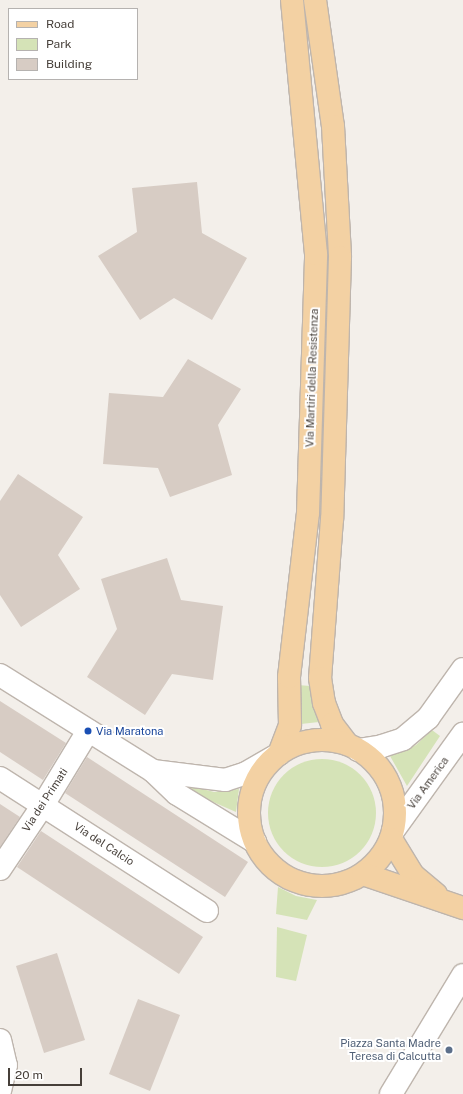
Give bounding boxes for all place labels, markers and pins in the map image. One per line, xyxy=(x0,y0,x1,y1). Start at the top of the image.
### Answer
place label: Via Maratona xyxy=(96,724,163,738)
marker: Via Maratona xyxy=(83,726,93,736)
place label: Piazza Santa Madre Teresa di Calcutta xyxy=(340,1037,441,1063)
marker: Piazza Santa Madre Teresa di Calcutta xyxy=(444,1045,454,1055)

